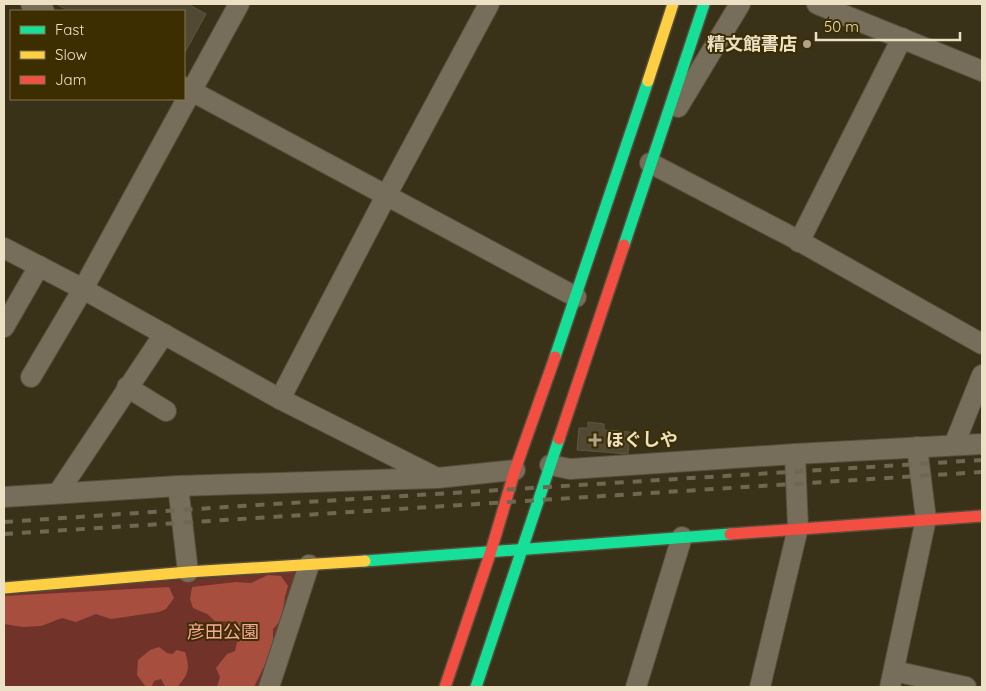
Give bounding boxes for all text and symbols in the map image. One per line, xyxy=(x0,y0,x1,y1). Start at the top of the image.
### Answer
legend xyxy=(10,10,185,100)
scale bar xyxy=(816,10,960,42)
text: 50 m xyxy=(824,17,859,36)
text: Fast xyxy=(55,20,84,39)
place label: 精文館書店 xyxy=(707,32,797,55)
marker: 精文館書店 xyxy=(801,38,813,50)
text: Slow xyxy=(55,45,87,64)
text: Jam xyxy=(55,70,86,89)
place label: ほぐしや xyxy=(606,428,678,451)
marker: ほぐしや xyxy=(588,433,602,447)
park label: 彦田公園 xyxy=(187,620,259,643)

